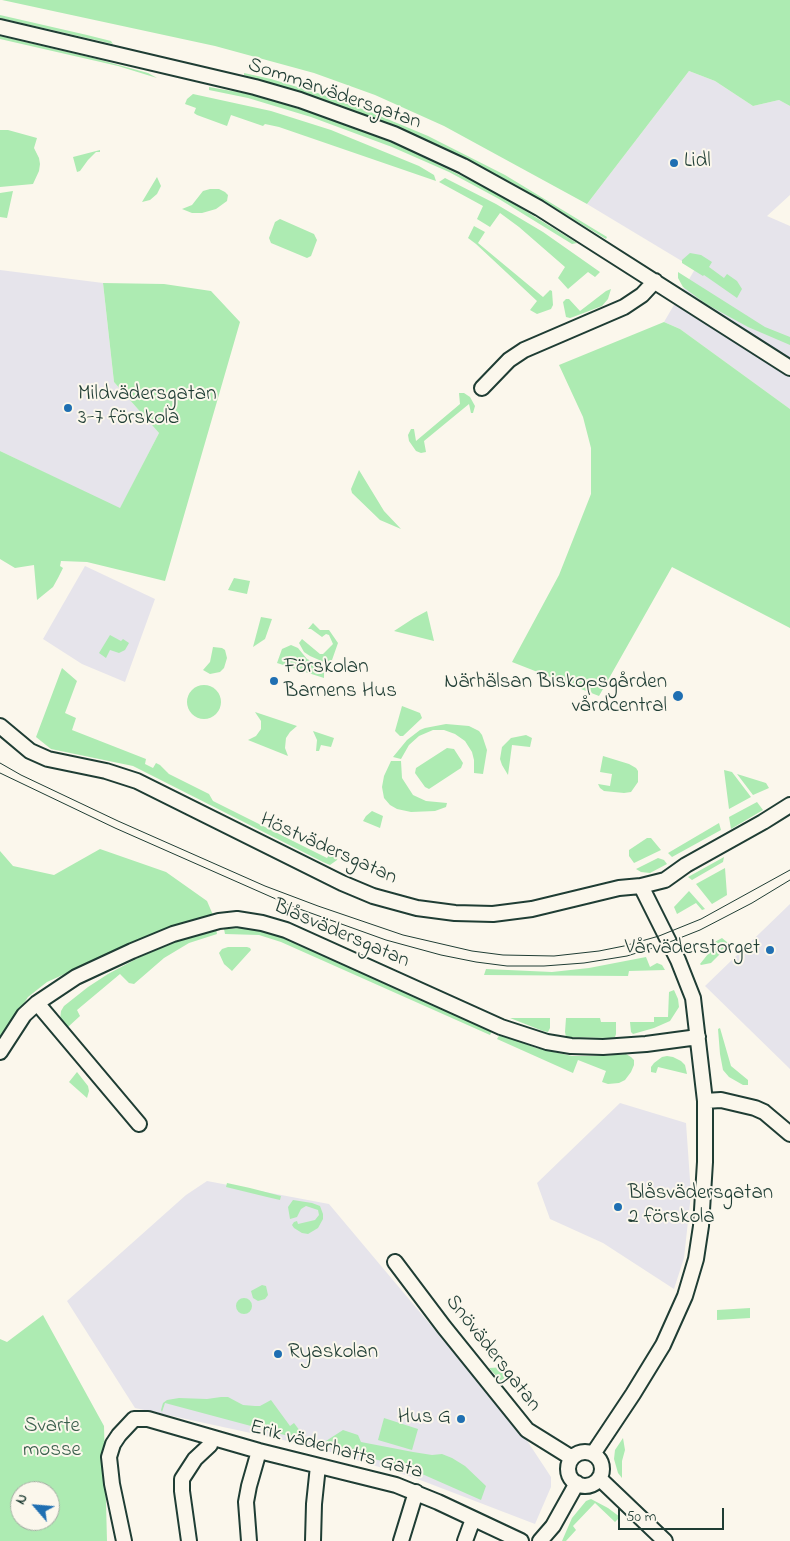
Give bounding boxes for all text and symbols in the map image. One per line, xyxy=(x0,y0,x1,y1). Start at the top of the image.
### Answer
street label: Sommarvädersgatan xyxy=(244,54,424,136)
place label: Lidl xyxy=(684,150,711,176)
marker: Lidl xyxy=(668,157,680,169)
place label: Mildvädersgatan 3-7 förskola xyxy=(78,383,217,433)
marker: Mildvädersgatan 3-7 förskola xyxy=(62,402,74,414)
place label: Förskolan Barnens Hus xyxy=(284,656,397,706)
place label: Närhälsan Biskopsgården vårdcentral xyxy=(444,671,667,721)
marker: Förskolan Barnens Hus xyxy=(268,675,280,687)
marker: Närhälsan Biskopsgården vårdcentral xyxy=(671,689,685,703)
street label: Höstvädersgatan xyxy=(255,808,401,892)
street label: Blåsvädersgatan xyxy=(269,895,413,975)
place label: Vårväderstorget xyxy=(625,937,760,963)
marker: Vårväderstorget xyxy=(764,944,776,956)
place label: Blåsvädersgatan 2 förskola xyxy=(628,1182,773,1232)
marker: Blåsvädersgatan 2 förskola xyxy=(612,1201,624,1213)
street label: Snövädersgatan xyxy=(439,1291,545,1417)
place label: Ryaskolan xyxy=(288,1341,378,1367)
marker: Ryaskolan xyxy=(272,1348,284,1360)
place label: Hus G xyxy=(398,1406,451,1432)
marker: Hus G xyxy=(455,1413,467,1425)
park label: Svarte mosse xyxy=(23,1415,81,1465)
street label: Erik väderhatts Gata xyxy=(247,1416,425,1486)
north arrow xyxy=(10,1481,60,1531)
text: N xyxy=(11,1490,34,1508)
scale bar xyxy=(620,1498,726,1530)
text: 50 m xyxy=(626,1506,656,1528)

